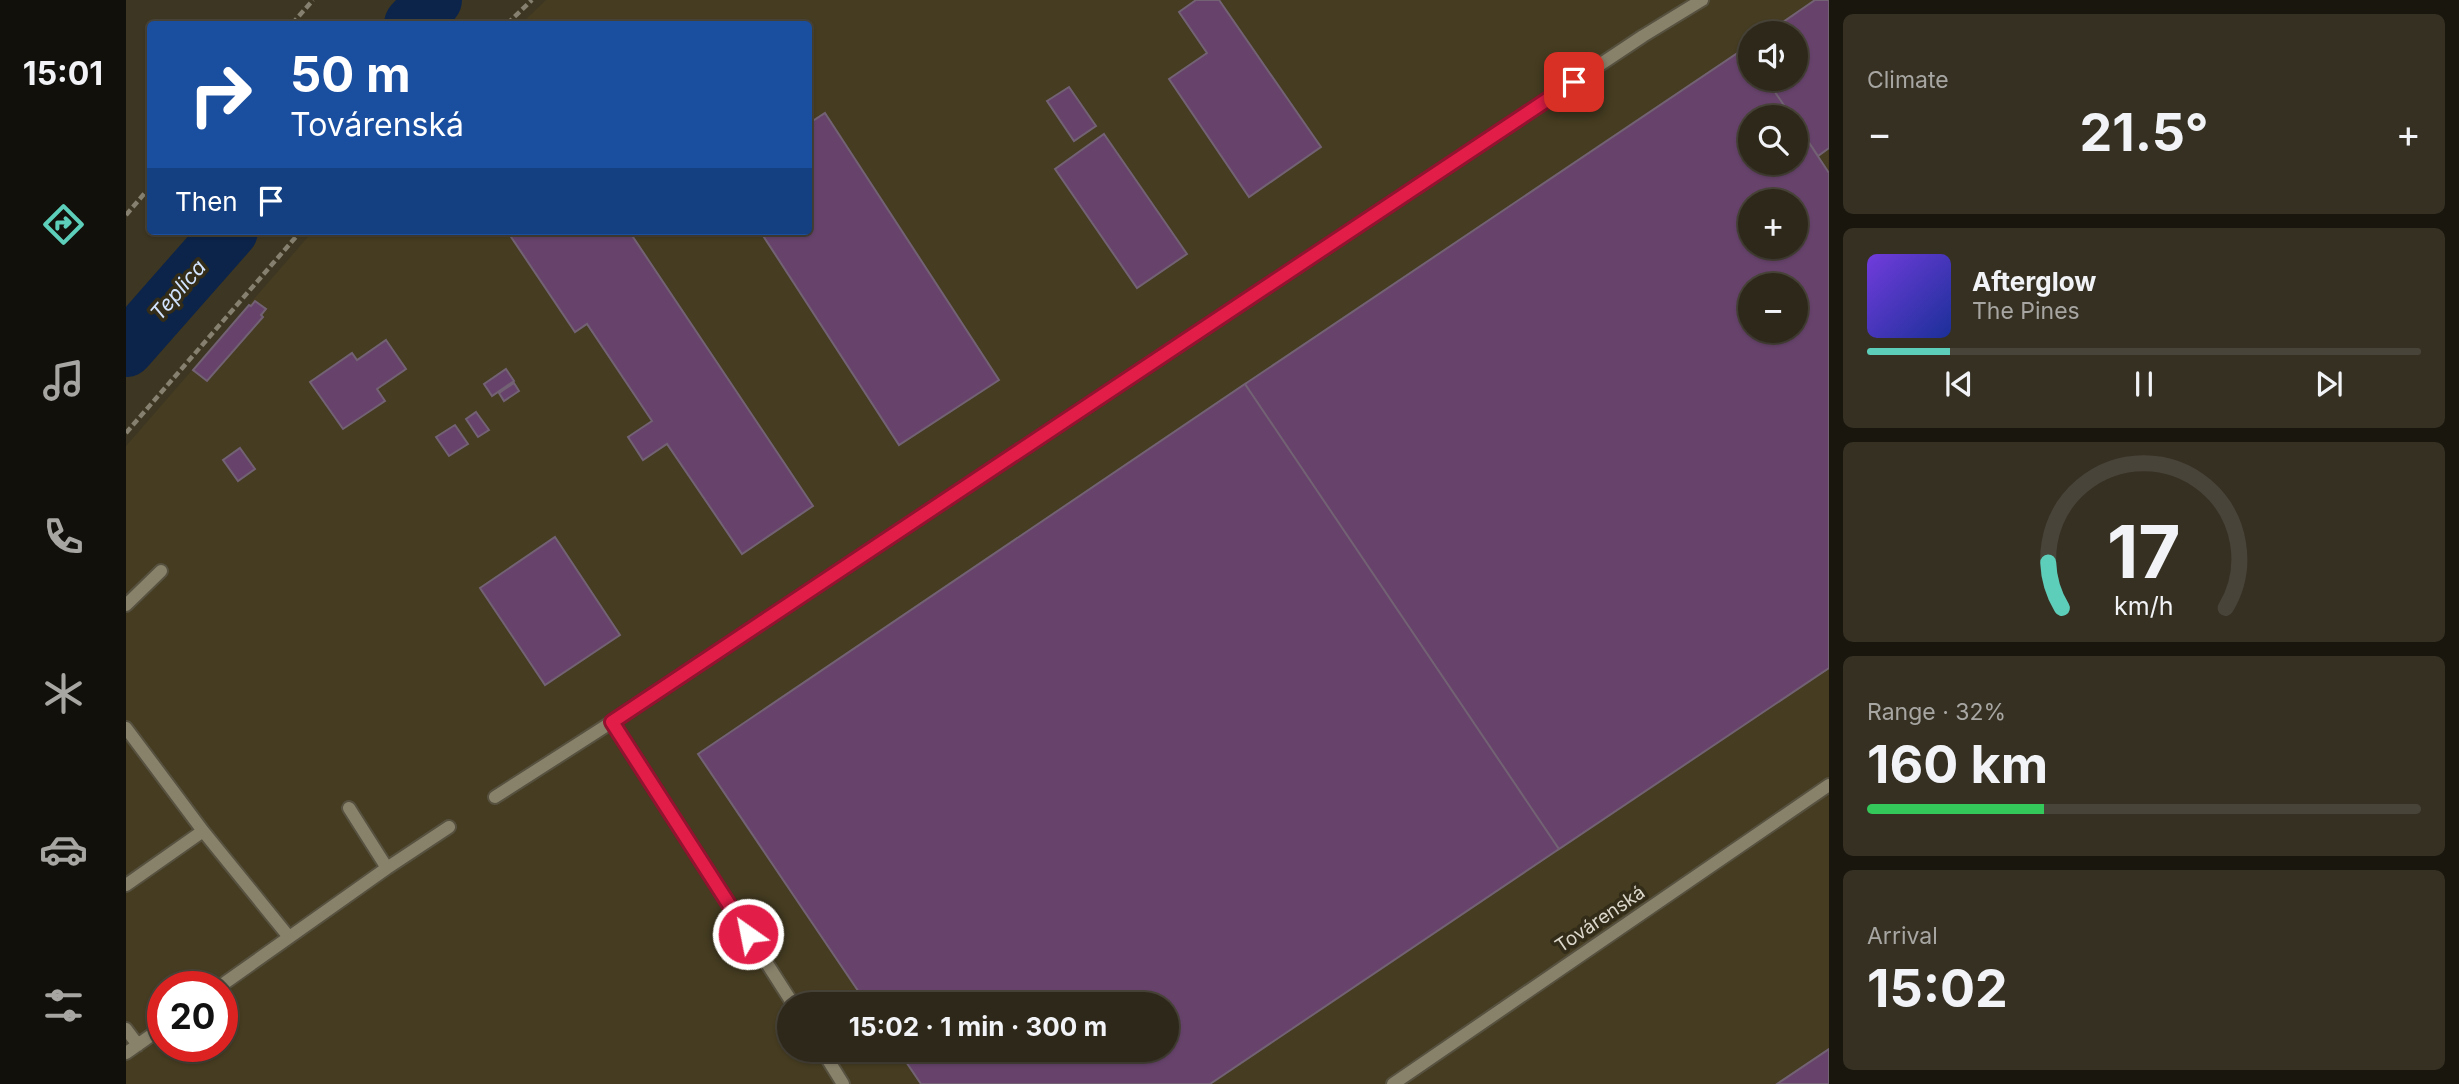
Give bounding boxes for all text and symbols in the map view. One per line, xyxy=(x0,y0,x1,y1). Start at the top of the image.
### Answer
map controls xyxy=(1738,21,1808,343)
button: sound xyxy=(1738,21,1808,91)
text: 50 m xyxy=(290,45,411,104)
icon: right xyxy=(175,49,266,140)
pin xyxy=(1544,52,1604,112)
text: 15:01 xyxy=(23,54,103,93)
icon: arrive xyxy=(1555,63,1593,101)
text: Climate xyxy=(1867,66,1949,94)
text: 21.5° xyxy=(2079,101,2209,164)
text: Továrenská xyxy=(290,105,464,144)
button: search xyxy=(1738,105,1808,175)
text: − xyxy=(1867,110,1892,156)
text: + xyxy=(2396,110,2421,156)
icon: arrive xyxy=(252,182,290,220)
text: Then xyxy=(175,186,238,217)
button: + xyxy=(1738,189,1808,259)
icon: directions xyxy=(39,200,88,249)
water label: Teplica xyxy=(145,255,211,325)
text: Afterglow xyxy=(1972,266,2096,297)
button: − xyxy=(1738,273,1808,343)
text: The Pines xyxy=(1972,297,2080,325)
icon: music xyxy=(39,356,88,405)
icon: previous xyxy=(1940,365,1978,403)
icon: pause xyxy=(2125,365,2163,403)
icon: next xyxy=(2310,365,2348,403)
text: 17 xyxy=(2107,507,2181,596)
icon: phone xyxy=(39,512,88,561)
text: km/h xyxy=(2114,591,2174,621)
icon: climate xyxy=(39,669,88,718)
text: Range · 32% xyxy=(1867,698,2006,726)
text: 160 km xyxy=(1867,733,2048,796)
icon: car xyxy=(39,825,88,874)
street label: Továrenská xyxy=(1551,881,1649,957)
position arrow xyxy=(711,897,785,971)
text: Arrival xyxy=(1867,922,1938,950)
text: 15:02 xyxy=(1867,957,2008,1020)
speed limit sign: 20 xyxy=(147,971,238,1062)
icon: filters xyxy=(39,981,88,1030)
text: 15:02 · 1 min · 300 m xyxy=(849,1011,1107,1042)

